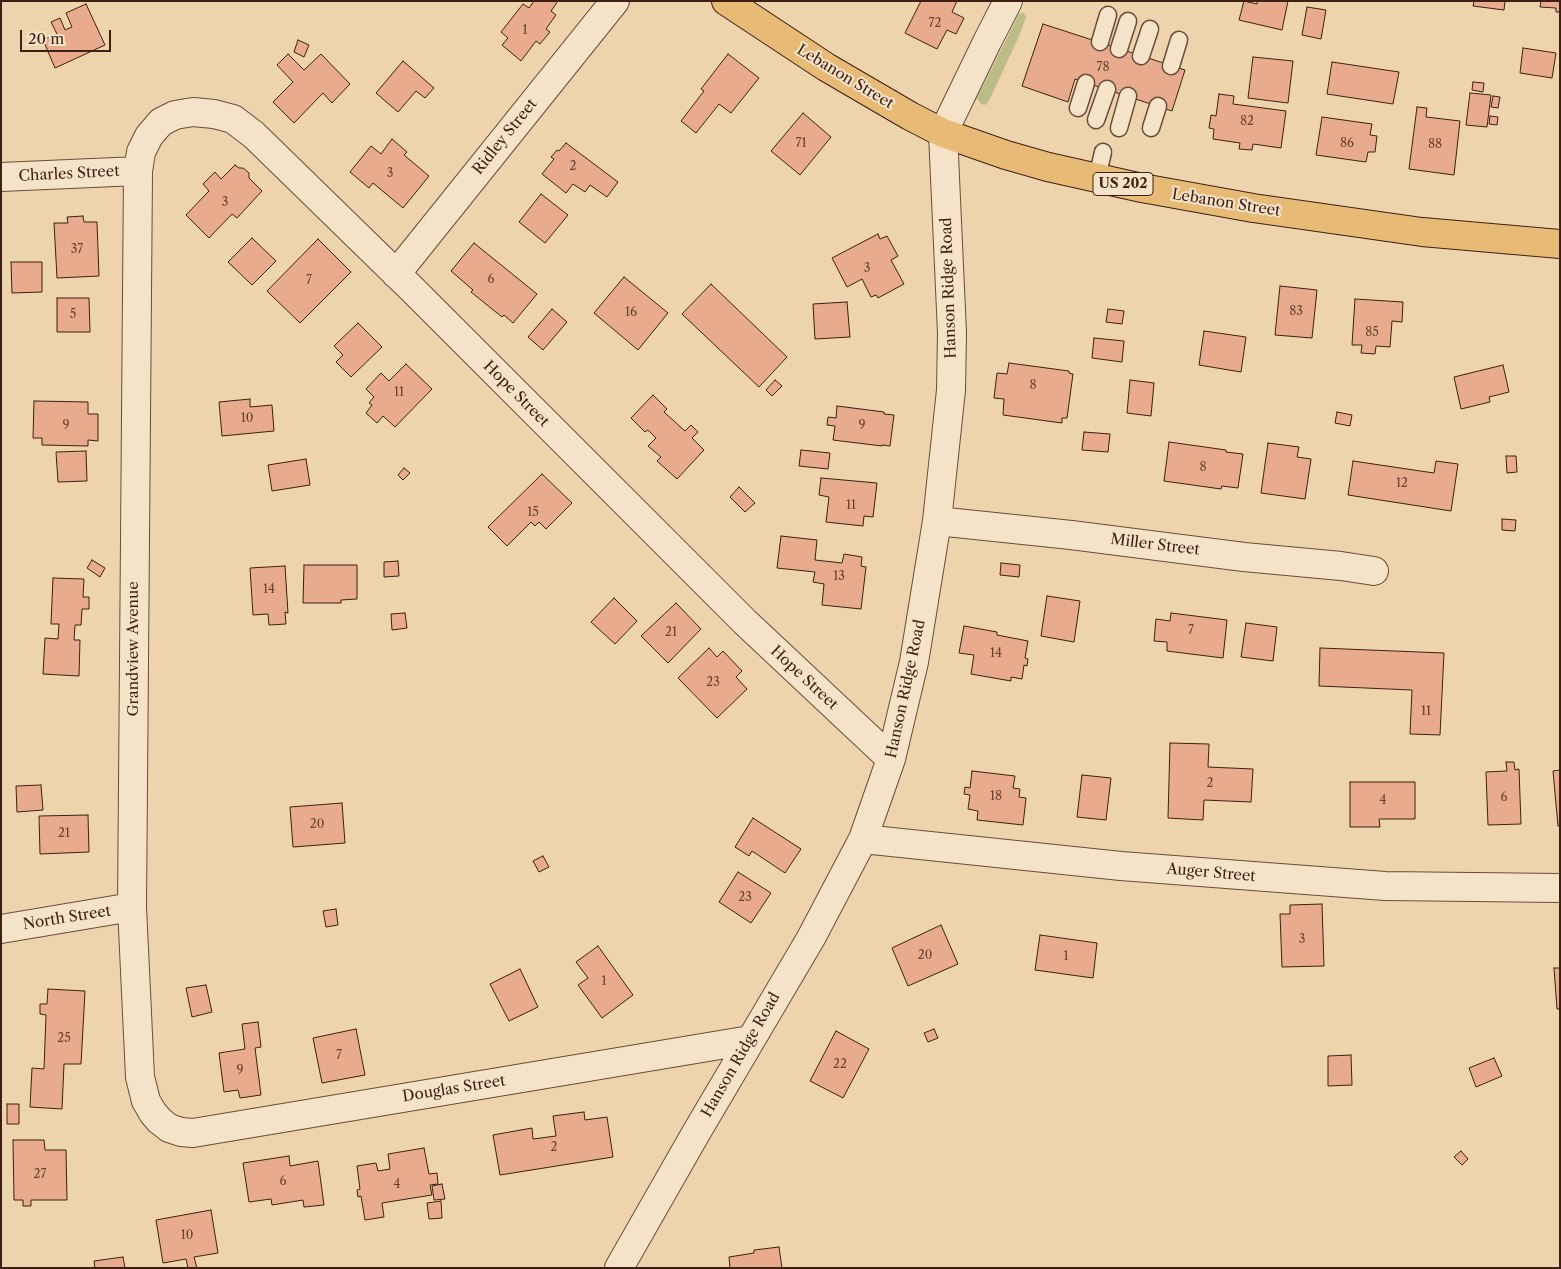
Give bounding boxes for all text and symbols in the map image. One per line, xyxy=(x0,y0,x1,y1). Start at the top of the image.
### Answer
house number: 72 xyxy=(929,17,941,31)
scale bar xyxy=(22,20,114,52)
house number: 1 xyxy=(522,24,528,38)
text: 20 m xyxy=(28,29,64,48)
street label: Lebanon Street xyxy=(793,41,897,113)
house number: 78 xyxy=(1096,61,1110,75)
street label: Ridley Street xyxy=(469,96,541,178)
house number: 82 xyxy=(1240,115,1254,129)
house number: 71 xyxy=(796,137,806,151)
house number: 86 xyxy=(1340,137,1354,151)
house number: 88 xyxy=(1428,138,1442,152)
house number: 2 xyxy=(570,160,576,174)
street label: Charles Street xyxy=(18,162,120,186)
house number: 3 xyxy=(387,167,393,181)
road number: US 202 xyxy=(1093,172,1153,195)
street label: Lebanon Street xyxy=(1170,186,1282,220)
house number: 3 xyxy=(222,196,228,210)
street label: Hanson Ridge Road xyxy=(938,217,960,359)
house number: 37 xyxy=(71,243,83,257)
house number: 3 xyxy=(864,262,870,276)
house number: 6 xyxy=(487,273,495,287)
house number: 7 xyxy=(306,274,312,288)
house number: 83 xyxy=(1289,305,1303,319)
house number: 16 xyxy=(625,306,637,320)
house number: 5 xyxy=(70,308,76,322)
house number: 85 xyxy=(1365,326,1379,340)
street label: Hope Street xyxy=(479,357,553,431)
house number: 8 xyxy=(1029,379,1037,393)
house number: 11 xyxy=(394,386,404,400)
house number: 10 xyxy=(241,412,253,426)
house number: 9 xyxy=(62,419,70,433)
house number: 9 xyxy=(858,419,866,433)
house number: 8 xyxy=(1199,461,1207,475)
house number: 12 xyxy=(1396,477,1408,491)
house number: 11 xyxy=(846,499,856,513)
house number: 15 xyxy=(527,506,539,520)
street label: Miller Street xyxy=(1109,531,1201,559)
house number: 13 xyxy=(833,570,845,584)
street label: Grandview Avenue xyxy=(125,581,143,717)
house number: 14 xyxy=(263,583,275,597)
street label: Hanson Ridge Road xyxy=(883,618,929,760)
house number: 7 xyxy=(1188,624,1194,638)
house number: 21 xyxy=(665,626,677,640)
street label: Hope Street xyxy=(766,642,842,714)
house number: 14 xyxy=(990,647,1002,661)
house number: 23 xyxy=(706,676,720,690)
house number: 11 xyxy=(1421,705,1431,719)
house number: 2 xyxy=(1207,777,1213,791)
house number: 18 xyxy=(990,790,1002,804)
house number: 6 xyxy=(1500,791,1508,805)
house number: 4 xyxy=(1380,794,1386,808)
house number: 20 xyxy=(310,818,324,832)
house number: 21 xyxy=(58,827,70,841)
street label: Auger Street xyxy=(1166,860,1256,886)
house number: 23 xyxy=(738,891,752,905)
street label: North Street xyxy=(22,902,112,934)
house number: 3 xyxy=(1299,933,1305,947)
house number: 20 xyxy=(918,949,932,963)
house number: 1 xyxy=(1063,950,1069,964)
house number: 1 xyxy=(601,975,607,989)
street label: Hanson Ridge Road xyxy=(698,989,784,1121)
house number: 25 xyxy=(57,1032,71,1046)
house number: 7 xyxy=(336,1049,342,1063)
house number: 22 xyxy=(833,1058,847,1072)
house number: 9 xyxy=(236,1064,244,1078)
street label: Douglas Street xyxy=(401,1072,507,1106)
house number: 2 xyxy=(551,1141,557,1155)
house number: 27 xyxy=(34,1168,46,1182)
house number: 6 xyxy=(279,1175,287,1189)
house number: 4 xyxy=(394,1178,400,1192)
house number: 10 xyxy=(181,1229,193,1243)

